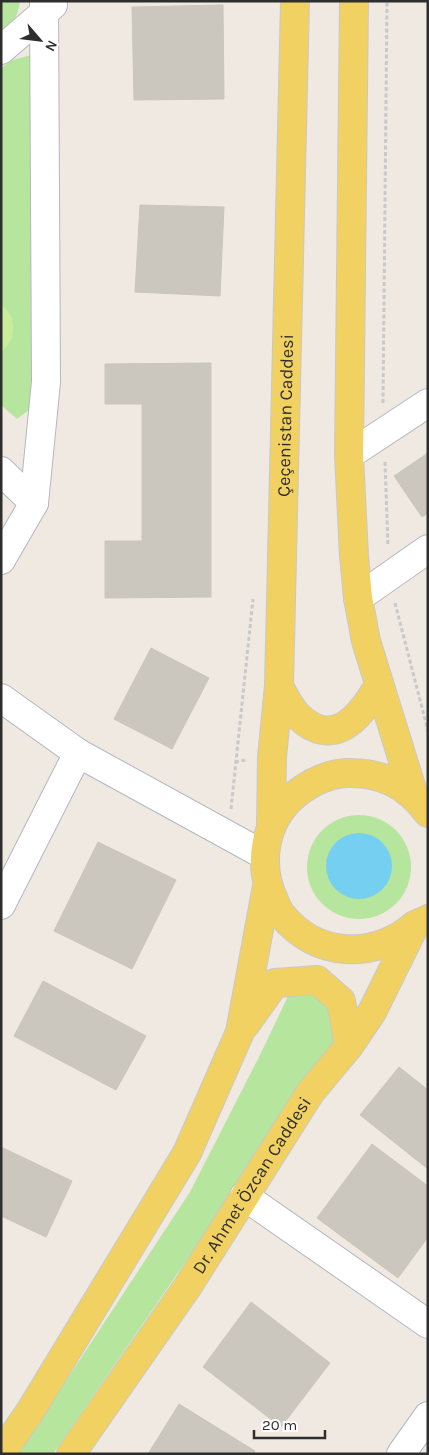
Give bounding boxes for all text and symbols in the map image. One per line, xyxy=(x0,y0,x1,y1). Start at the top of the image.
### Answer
north arrow xyxy=(15,15,65,65)
text: N xyxy=(41,37,61,54)
street label: Çeçenistan Caddesi xyxy=(272,334,298,497)
street label: Dr. Ahmet Özcan Caddesi xyxy=(188,1093,316,1278)
scale bar xyxy=(254,1408,325,1440)
text: 20 m xyxy=(262,1416,297,1434)

